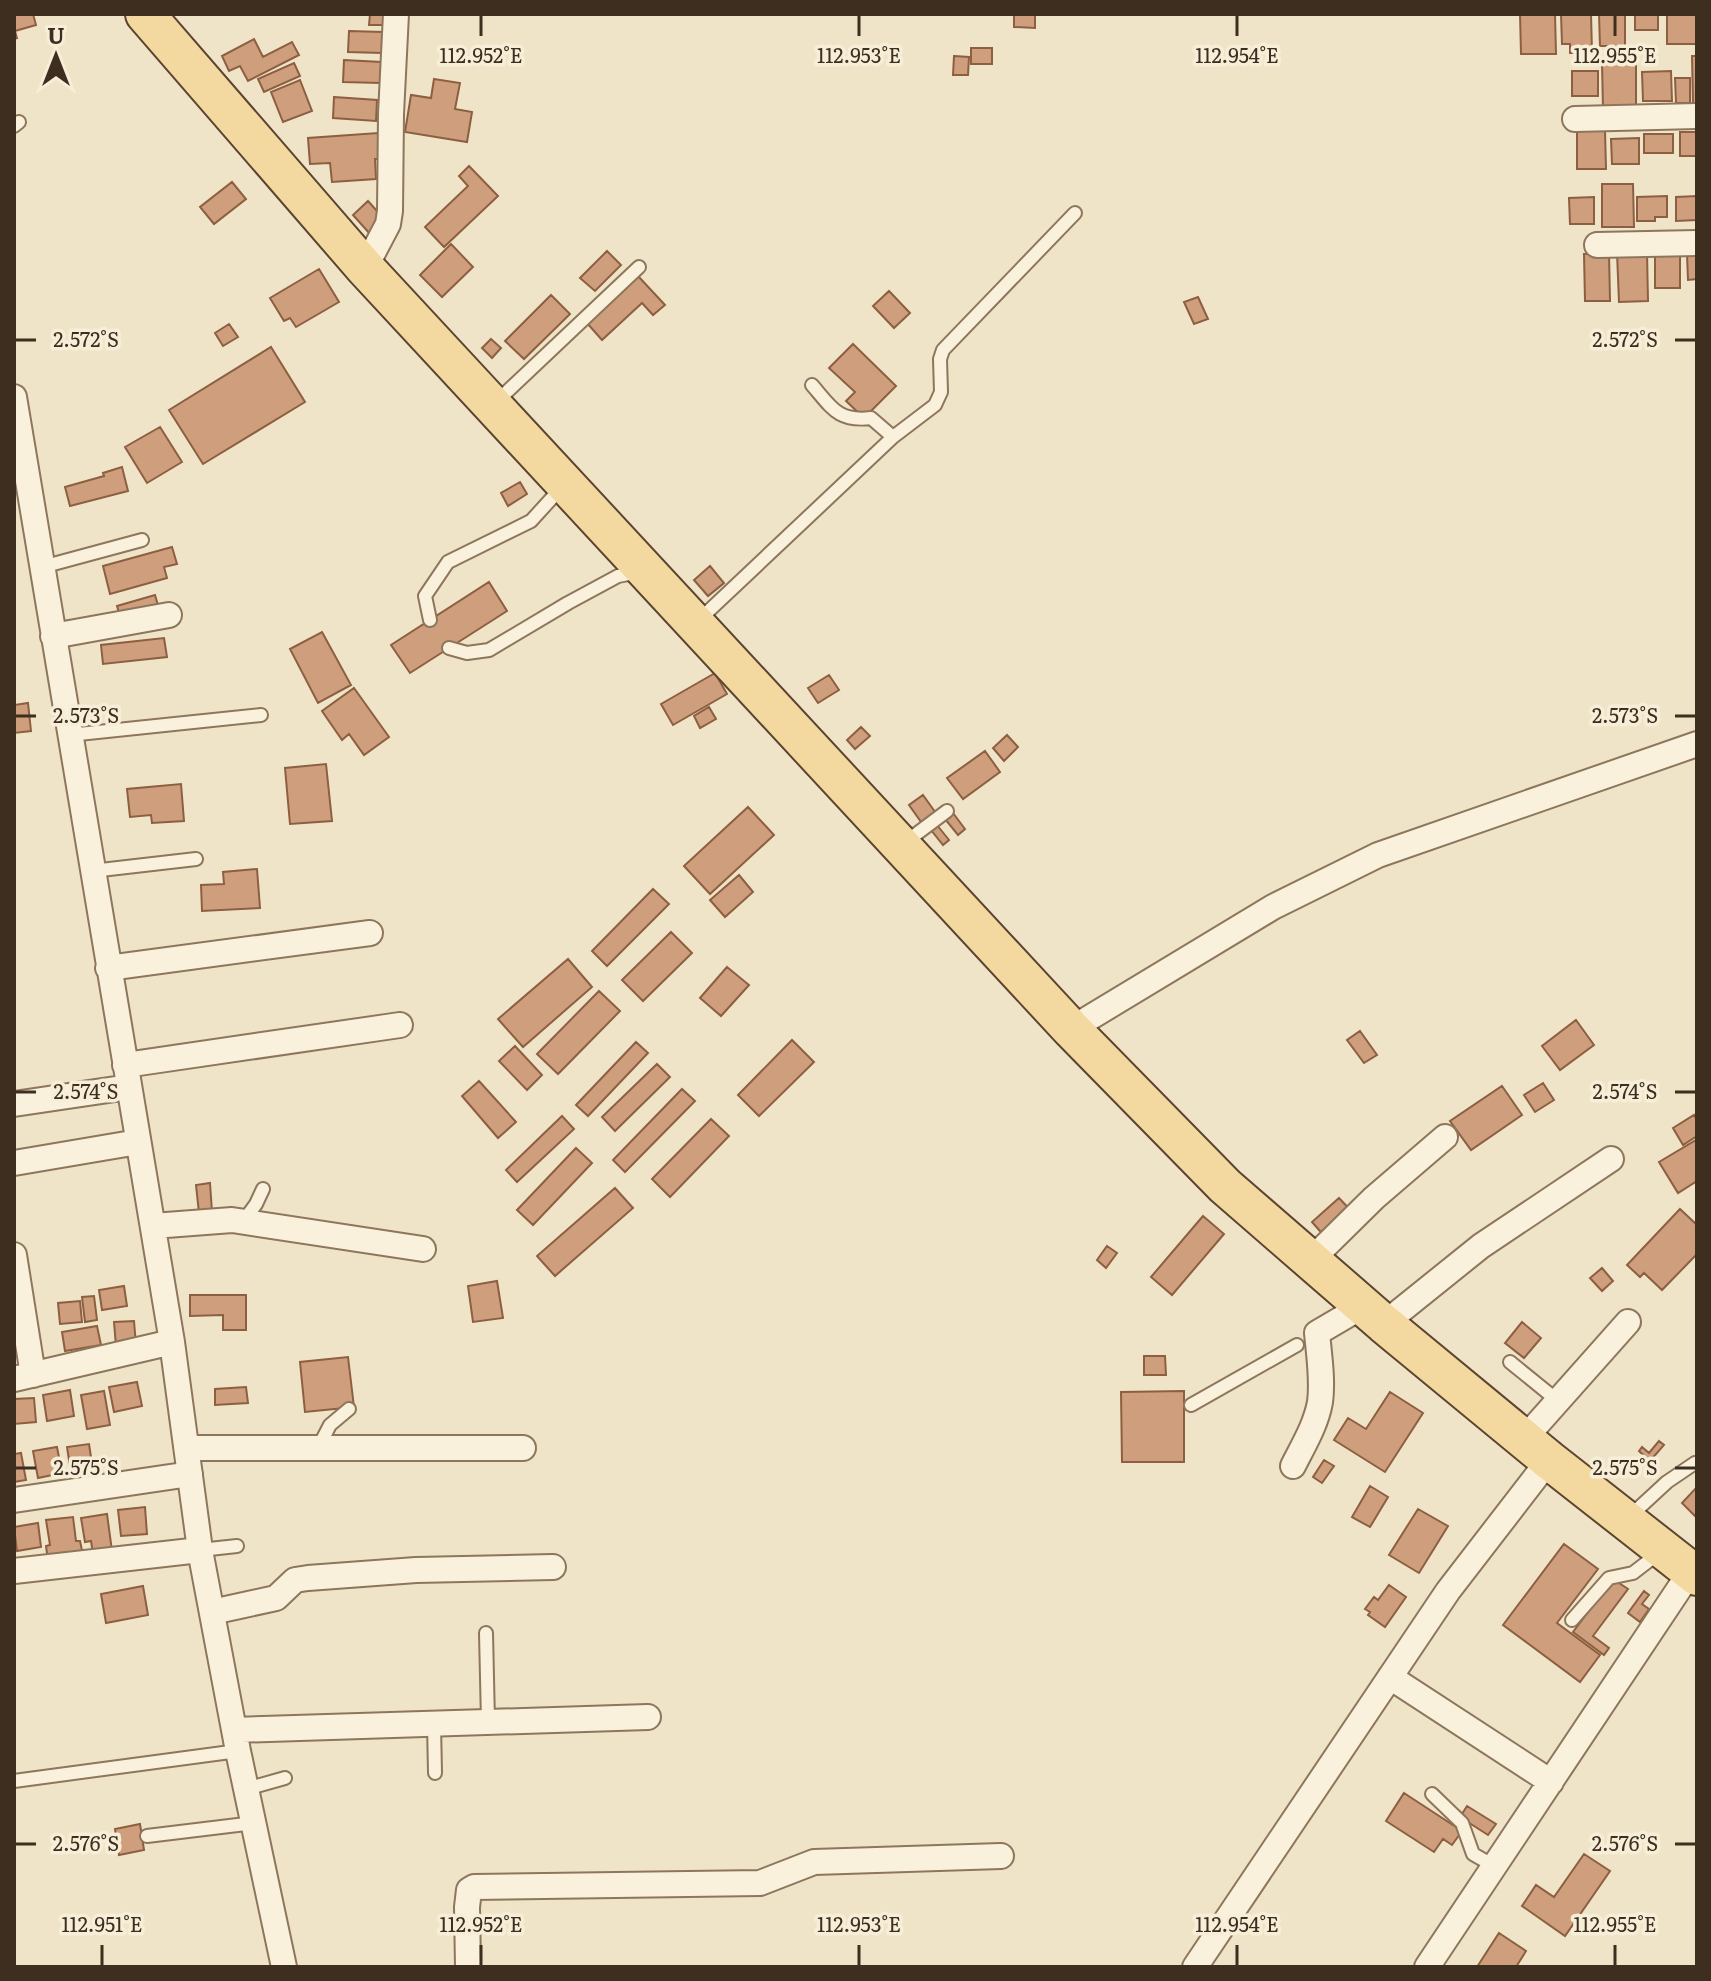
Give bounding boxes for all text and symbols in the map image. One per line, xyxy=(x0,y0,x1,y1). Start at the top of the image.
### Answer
north arrow xyxy=(16,16,96,96)
text: U xyxy=(47,18,65,51)
text: 112.952°E xyxy=(440,39,522,69)
text: 112.953°E xyxy=(817,39,901,69)
text: 112.954°E xyxy=(1195,39,1279,69)
text: 112.955°E xyxy=(1573,39,1657,69)
text: 2.572°S xyxy=(53,323,119,353)
text: 2.572°S xyxy=(1592,323,1658,353)
text: 2.573°S xyxy=(53,699,119,729)
text: 2.573°S xyxy=(1592,699,1658,729)
text: 2.574°S xyxy=(54,1075,118,1105)
text: 2.574°S xyxy=(1593,1075,1657,1105)
text: 2.575°S xyxy=(53,1451,119,1481)
text: 2.575°S xyxy=(1592,1451,1658,1481)
text: 2.576°S xyxy=(53,1827,119,1857)
text: 2.576°S xyxy=(1592,1827,1658,1857)
text: 112.951°E xyxy=(61,1908,143,1938)
text: 112.952°E xyxy=(440,1908,522,1938)
text: 112.953°E xyxy=(817,1908,901,1938)
text: 112.954°E xyxy=(1195,1908,1279,1938)
text: 112.955°E xyxy=(1573,1908,1657,1938)

